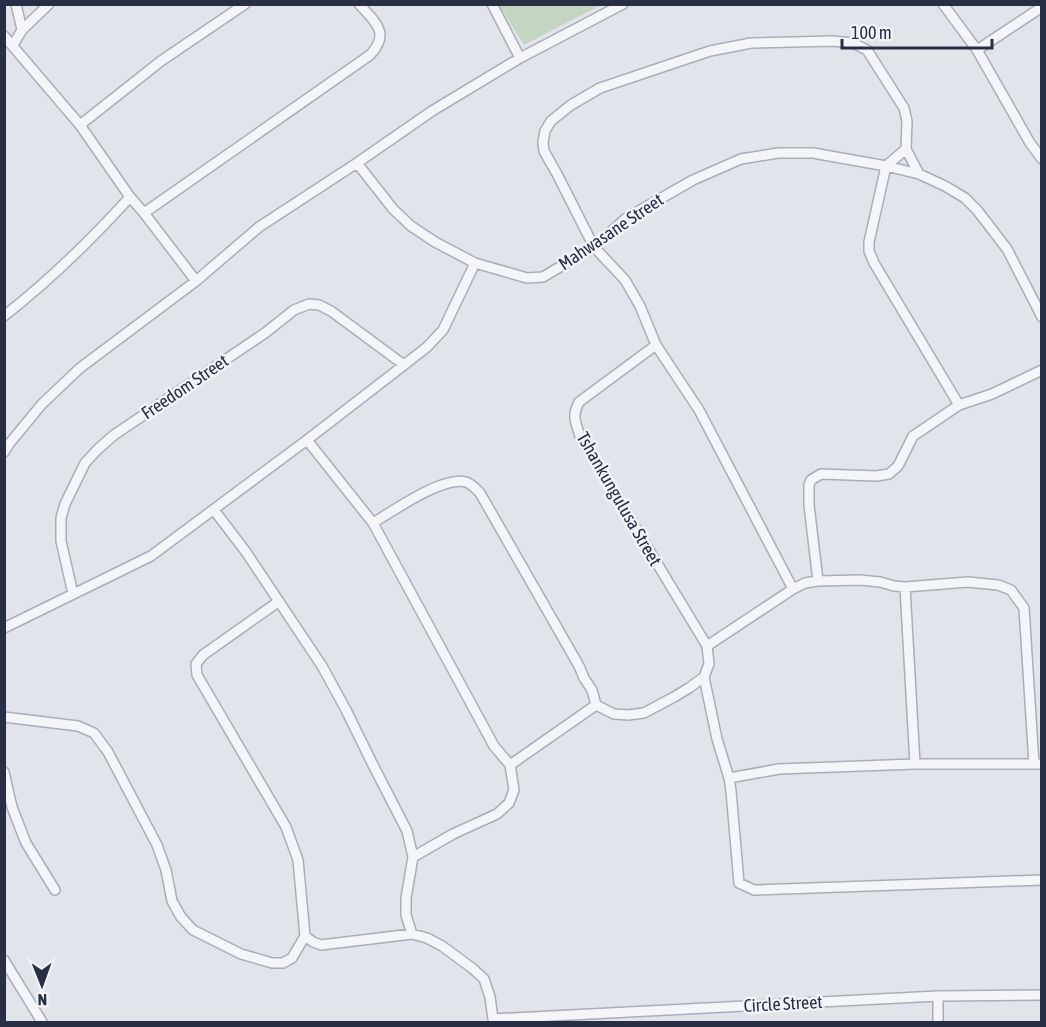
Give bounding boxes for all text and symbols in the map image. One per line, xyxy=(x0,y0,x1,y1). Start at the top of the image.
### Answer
scale bar xyxy=(842,12,992,50)
text: 100 m xyxy=(851,22,892,43)
street label: Mahwasane Street xyxy=(554,189,667,274)
street label: Freedom Street xyxy=(137,350,232,423)
street label: Tshankungulusa Street xyxy=(573,428,666,569)
north arrow xyxy=(12,955,72,1015)
text: N xyxy=(37,991,47,1009)
street label: Circle Street xyxy=(743,991,823,1016)

